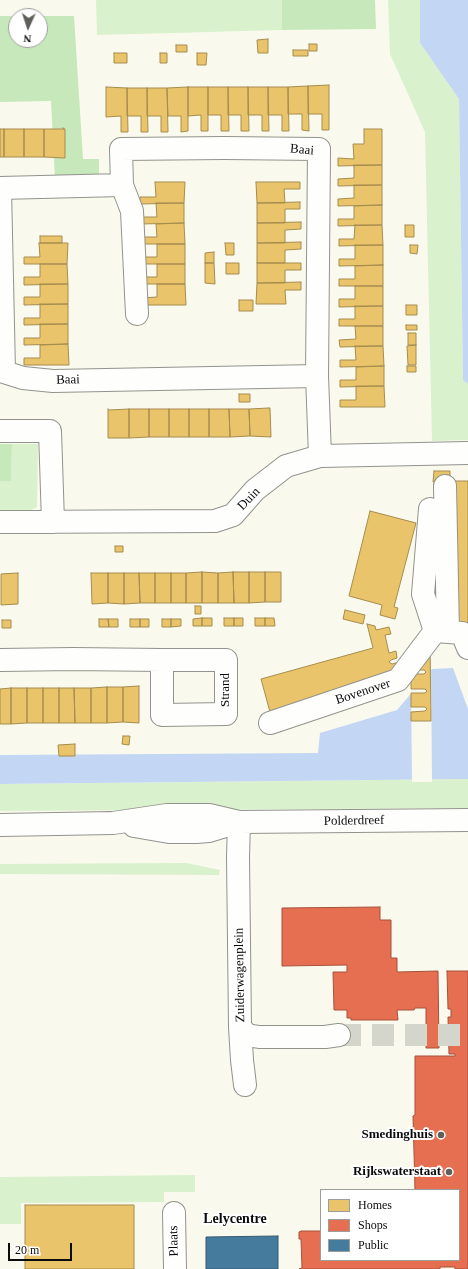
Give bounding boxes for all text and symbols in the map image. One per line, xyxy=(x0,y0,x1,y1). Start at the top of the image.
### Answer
north arrow xyxy=(8,8,48,48)
text: N xyxy=(23,33,32,45)
street label: Baai xyxy=(289,141,315,159)
street label: Baai xyxy=(56,372,80,388)
street label: Duin xyxy=(234,484,264,514)
street label: Strand xyxy=(218,673,234,707)
street label: Bovenover xyxy=(333,676,393,708)
street label: Polderdreef xyxy=(324,813,384,829)
street label: Zuiderwagenplein xyxy=(231,928,249,1022)
place label: Smedinghuis xyxy=(361,1127,433,1143)
marker: Smedinghuis xyxy=(436,1130,446,1140)
place label: Rijkswaterstaat xyxy=(353,1164,441,1180)
marker: Rijkswaterstaat xyxy=(444,1167,454,1177)
legend xyxy=(320,1189,460,1261)
text: Homes xyxy=(358,1198,392,1212)
district label: Lelycentre xyxy=(203,1211,267,1227)
text: Shops xyxy=(358,1218,387,1232)
street label: Plaats xyxy=(166,1225,182,1257)
scale bar xyxy=(10,1235,74,1261)
text: Public xyxy=(358,1238,389,1252)
text: 20 m xyxy=(15,1243,39,1257)

